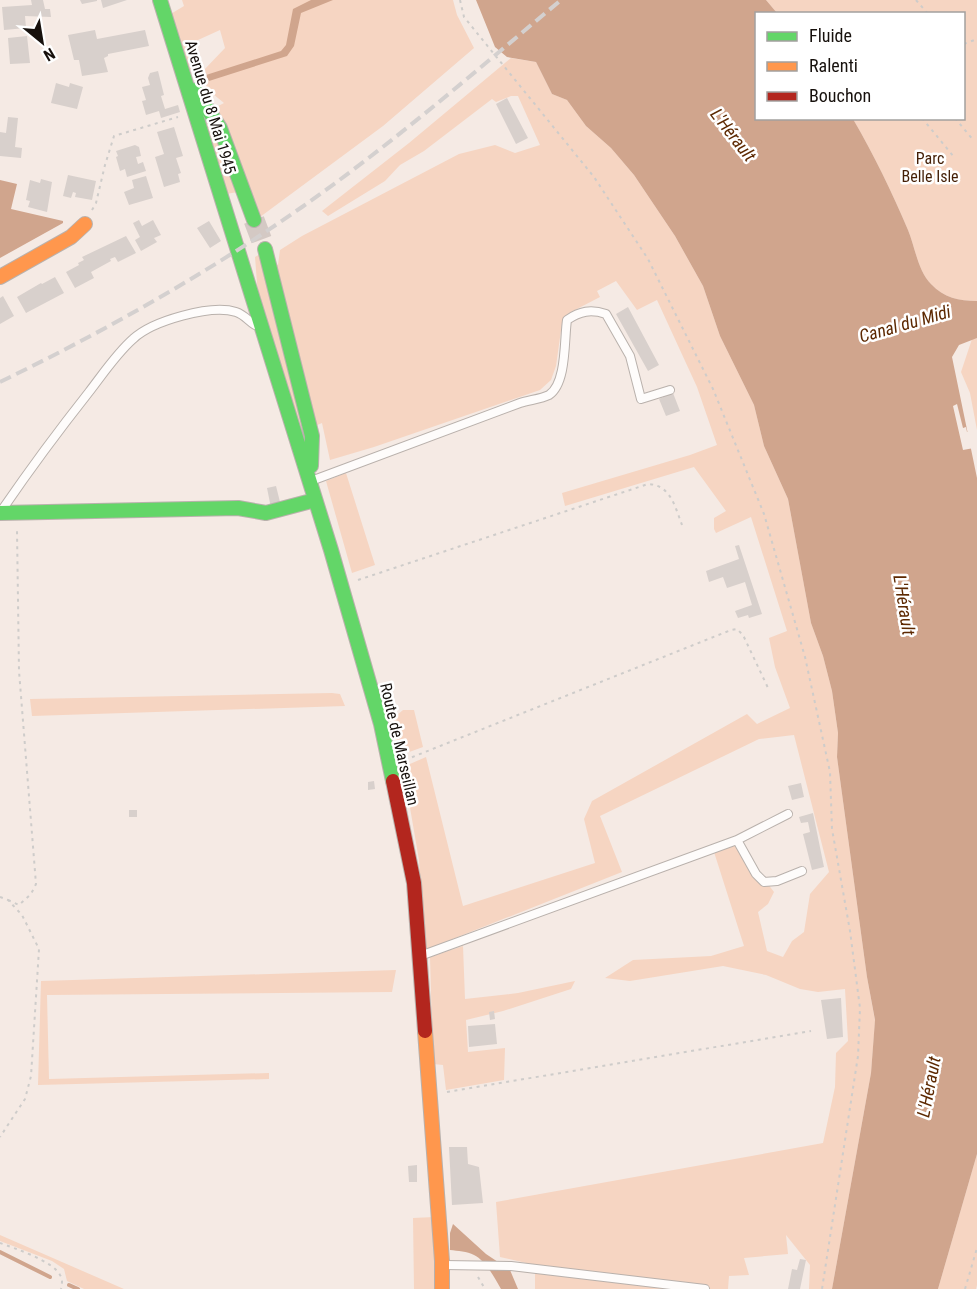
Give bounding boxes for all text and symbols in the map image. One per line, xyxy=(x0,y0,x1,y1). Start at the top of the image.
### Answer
north arrow xyxy=(12,12,72,72)
legend xyxy=(755,12,965,120)
text: Fluide xyxy=(809,25,852,46)
street label: Avenue du 8 Mai 1945 xyxy=(181,38,240,177)
text: N xyxy=(40,44,58,65)
text: Ralenti xyxy=(809,55,858,76)
text: Bouchon xyxy=(809,85,871,106)
water label: L'Hérault xyxy=(706,104,761,166)
park label: Parc Belle Isle xyxy=(901,149,959,186)
water label: Canal du Midi xyxy=(857,300,954,347)
water label: L'Hérault xyxy=(889,573,920,638)
street label: Route de Marseillan xyxy=(376,681,423,807)
water label: L'Hérault xyxy=(912,1054,945,1119)

